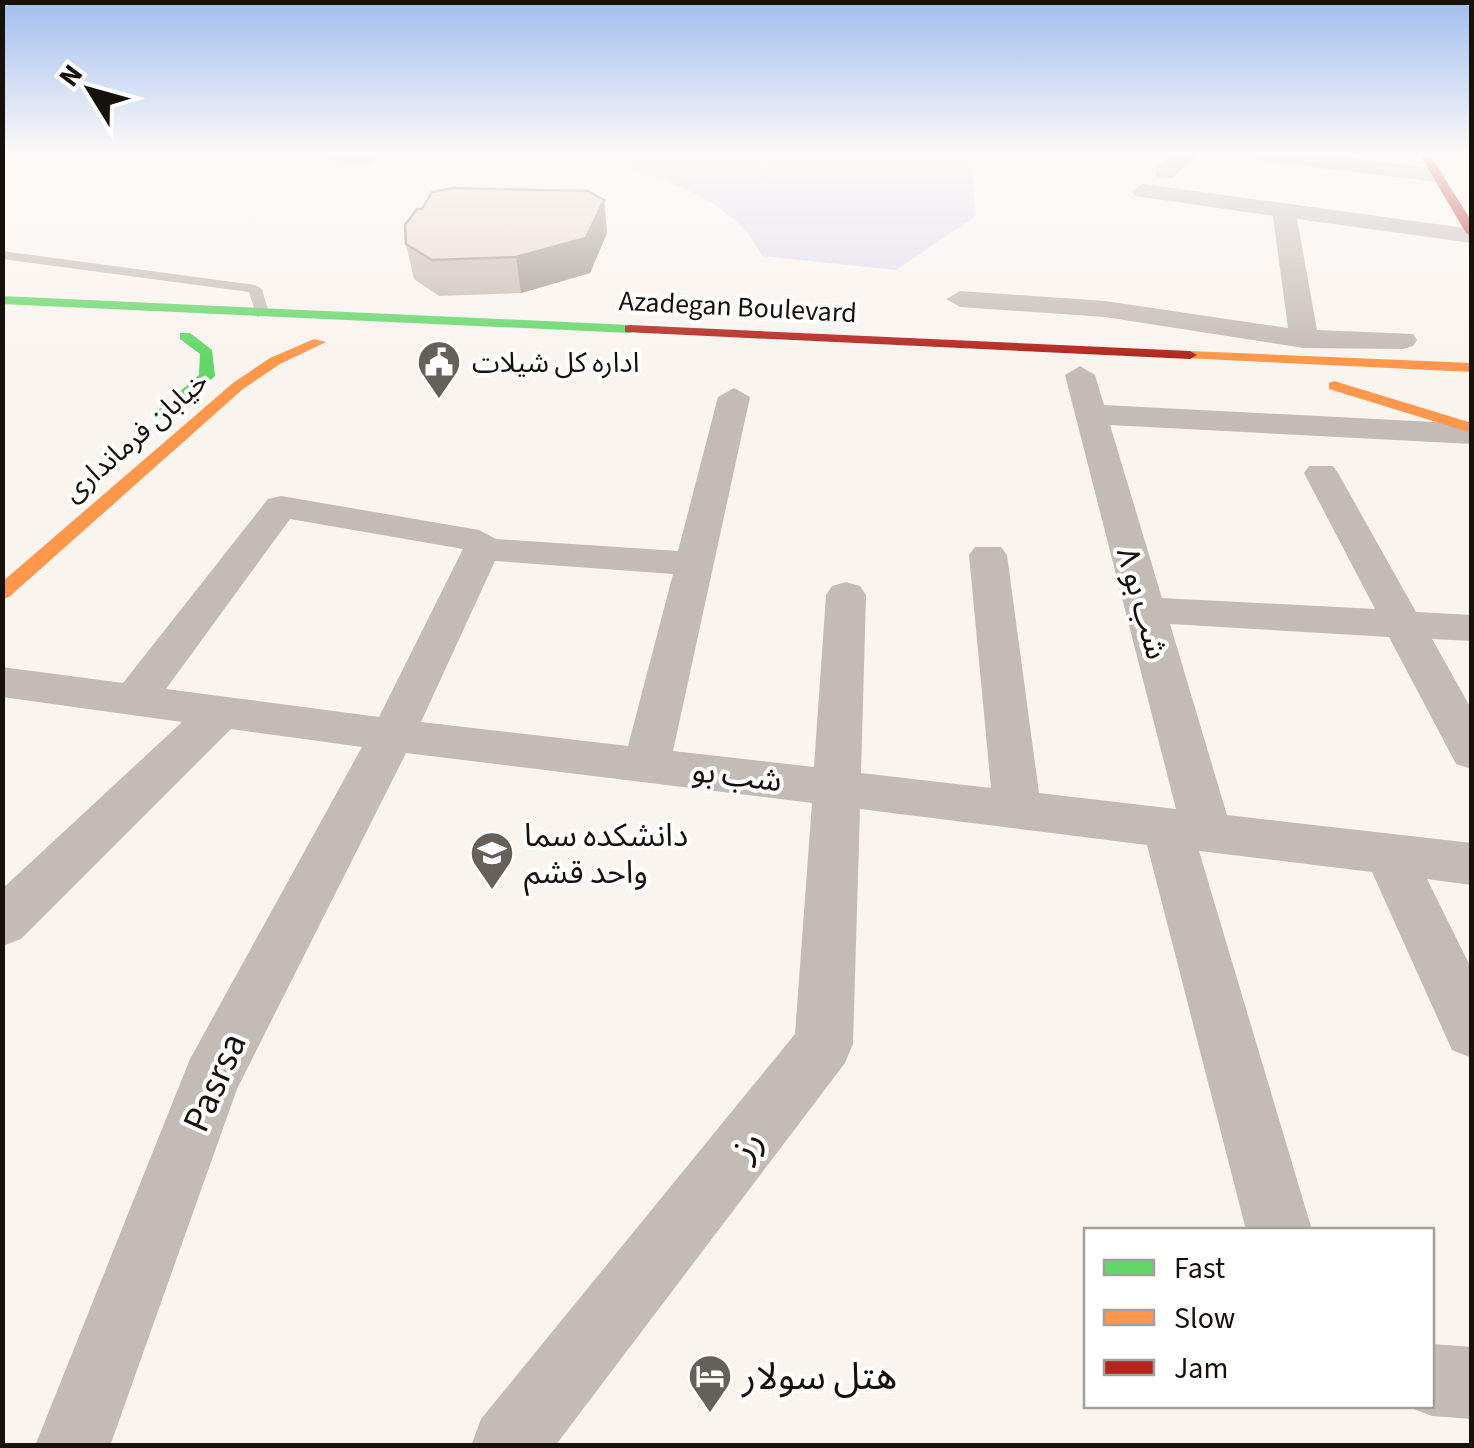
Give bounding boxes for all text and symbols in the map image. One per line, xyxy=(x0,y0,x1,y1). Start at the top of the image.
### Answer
north arrow xyxy=(40,40,140,140)
text: N xyxy=(49,56,92,95)
street label: Azadegan Boulevard xyxy=(618,281,858,333)
public building icon: اداره کل شیلات xyxy=(416,339,462,400)
place label: اداره کل شیلات xyxy=(472,343,639,383)
street label: خیابان فرمانداری xyxy=(54,362,217,511)
street label: شب بو ۸ xyxy=(1104,542,1180,665)
street label: شب بو xyxy=(689,748,784,804)
place label: دانشکده سما واحد قشم xyxy=(524,813,688,896)
school or university icon: دانشکده سما واحد قشم xyxy=(469,830,515,891)
street label: Pasrsa xyxy=(169,1024,261,1140)
street label: رز xyxy=(716,1117,777,1173)
legend xyxy=(1084,1228,1434,1408)
text: Fast xyxy=(1174,1247,1225,1290)
text: Slow xyxy=(1174,1297,1235,1340)
text: Jam xyxy=(1174,1347,1228,1390)
place label: هتل سولار xyxy=(741,1350,897,1404)
hotel icon: هتل سولار xyxy=(687,1353,733,1414)

